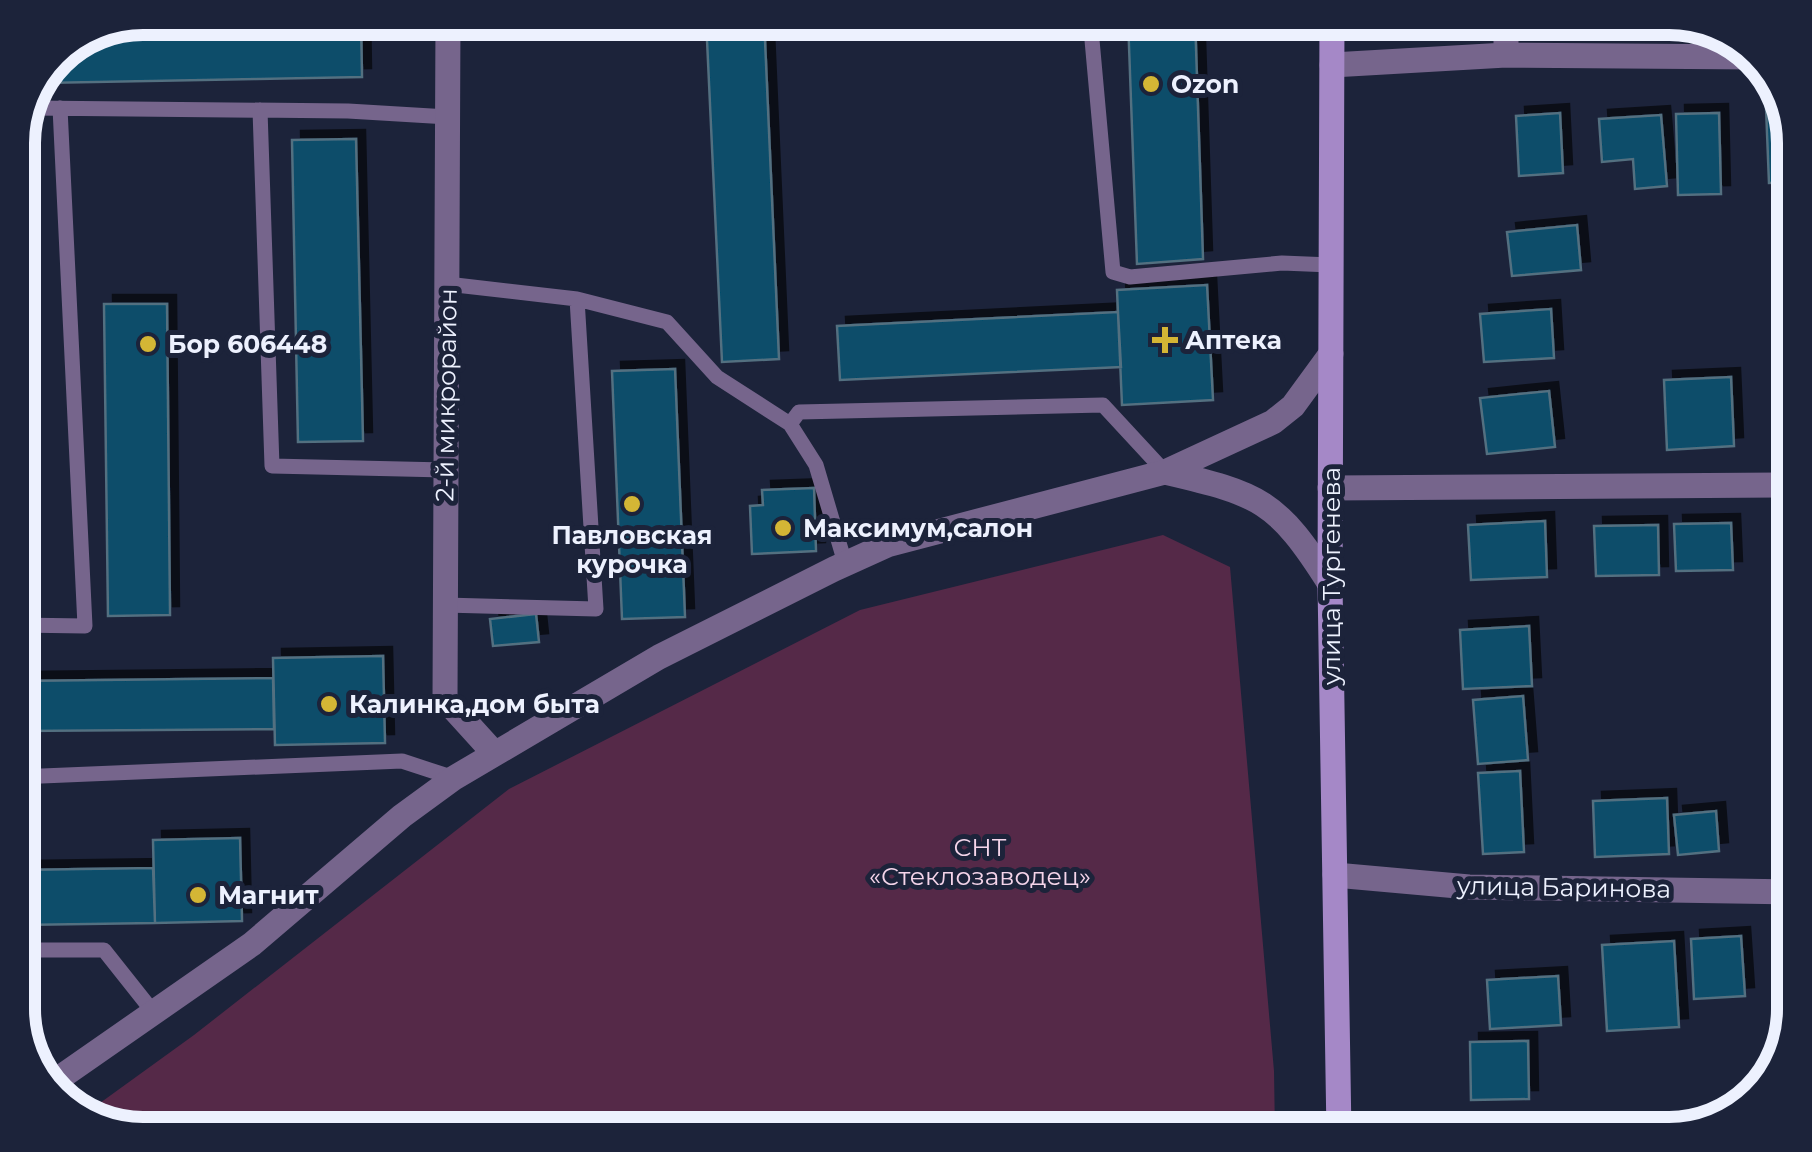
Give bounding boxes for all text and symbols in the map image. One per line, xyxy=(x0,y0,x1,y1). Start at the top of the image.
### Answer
place label: Ozon xyxy=(1171,69,1239,99)
marker: Ozon xyxy=(1140,73,1162,95)
street label: 2-й микрорайон xyxy=(429,288,463,502)
place label: Аптека xyxy=(1185,325,1282,355)
place label: Бор 606448 xyxy=(168,329,327,359)
marker: Аптека xyxy=(1154,329,1176,351)
marker: Бор 606448 xyxy=(137,333,159,355)
street label: улица Тургенева xyxy=(1316,467,1346,686)
marker: Павловская курочка xyxy=(621,493,643,515)
place label: Максимум,салон xyxy=(803,513,1033,543)
marker: Максимум,салон xyxy=(772,517,794,539)
place label: Павловская курочка xyxy=(552,520,712,579)
place label: Калинка,дом быта xyxy=(349,689,600,719)
marker: Калинка,дом быта xyxy=(318,693,340,715)
park label: СНТ «Стеклозаводец» xyxy=(869,832,1091,891)
street label: улица Баринова xyxy=(1456,870,1671,904)
place label: Магнит xyxy=(218,880,319,910)
marker: Магнит xyxy=(187,884,209,906)

